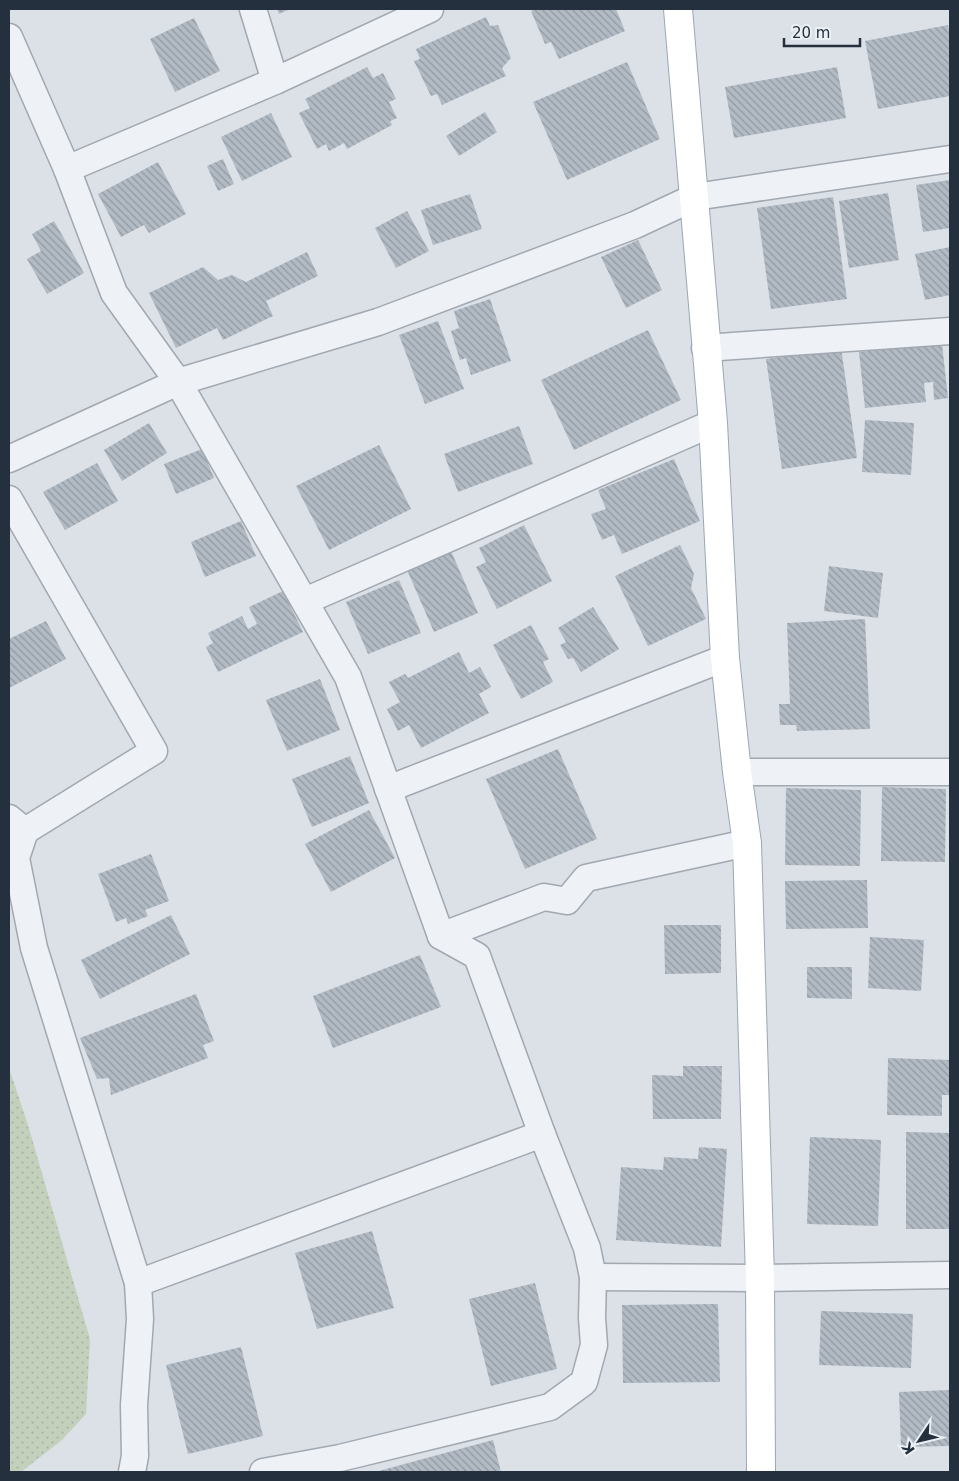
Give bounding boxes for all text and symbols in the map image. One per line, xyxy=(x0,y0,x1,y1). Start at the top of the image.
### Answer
scale bar xyxy=(784,15,860,47)
text: 20 m xyxy=(792,24,830,42)
north arrow xyxy=(894,1416,944,1466)
text: K xyxy=(898,1438,918,1457)

